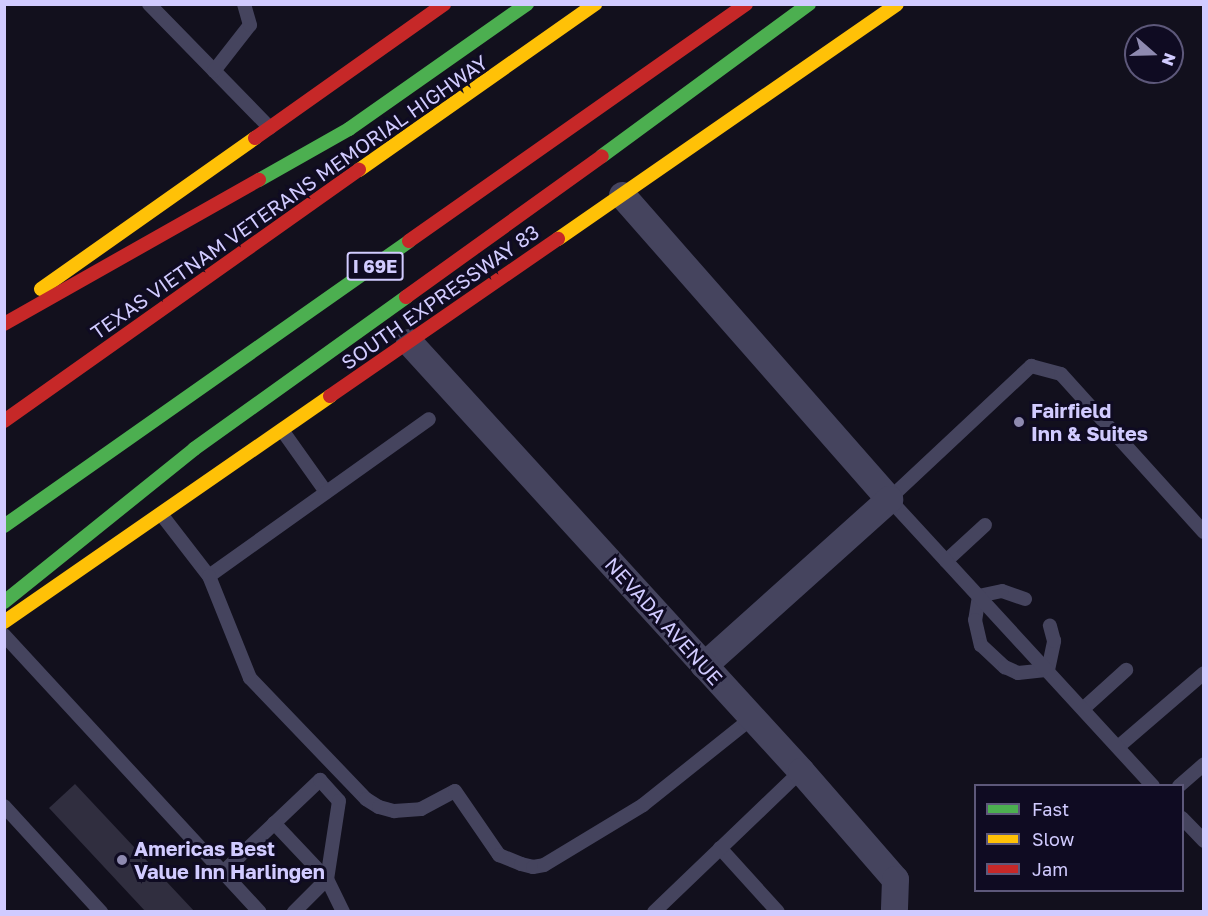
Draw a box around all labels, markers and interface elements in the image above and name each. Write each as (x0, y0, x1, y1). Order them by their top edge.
north arrow (1124, 24, 1184, 84)
street label: TEXAS VIETNAM VETERANS MEMORIAL HIGHWAY (86, 50, 492, 344)
text: N (1158, 50, 1181, 69)
street label: SOUTH EXPRESSWAY 83 (337, 220, 543, 374)
road number: I 69E (346, 251, 404, 281)
place label: Fairfield Inn & Suites (1031, 398, 1148, 445)
marker: Fairfield Inn & Suites (1012, 415, 1026, 429)
street label: NEVADA AVENUE (600, 552, 728, 690)
legend (974, 784, 1184, 892)
text: Fast (1032, 798, 1069, 820)
text: Slow (1032, 828, 1074, 850)
place label: Americas Best Value Inn Harlingen (134, 837, 325, 884)
marker: Americas Best Value Inn Harlingen (115, 853, 129, 867)
text: Jam (1032, 858, 1068, 880)

